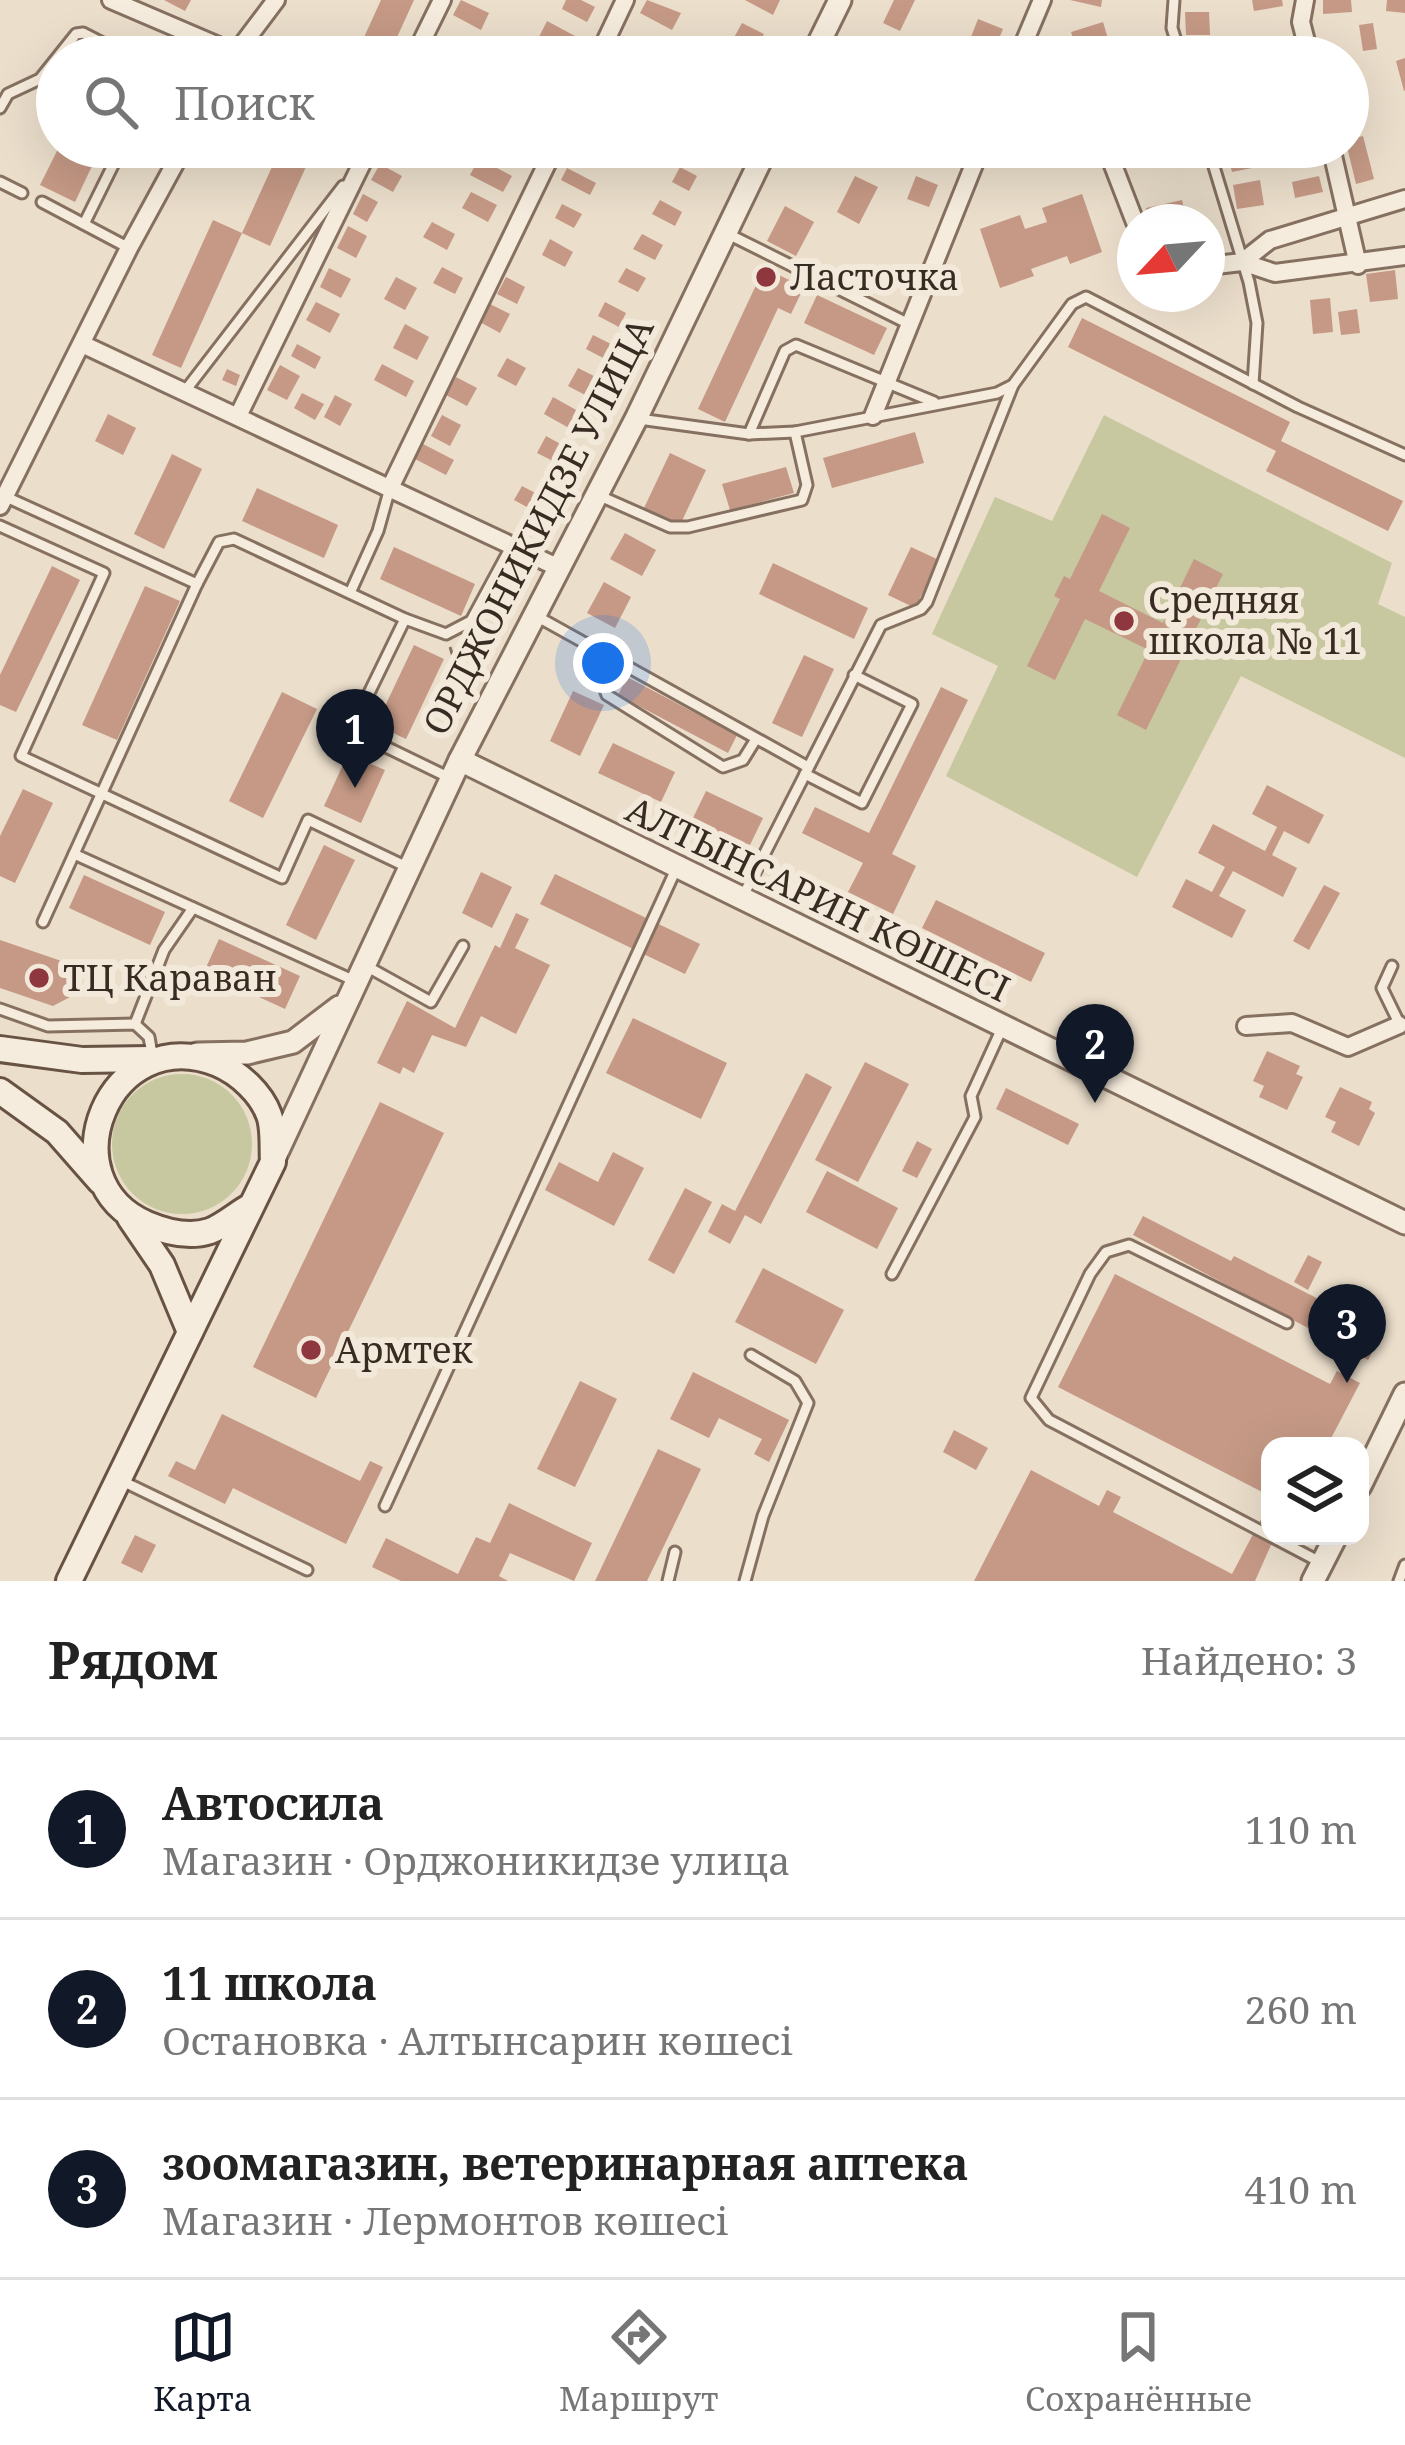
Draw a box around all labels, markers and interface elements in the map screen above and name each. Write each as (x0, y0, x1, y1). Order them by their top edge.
search box (36, 36, 1369, 168)
icon: search (78, 69, 144, 135)
text: Поиск (174, 72, 315, 133)
north arrow (1117, 204, 1225, 312)
place label: Ласточка (790, 252, 959, 301)
marker: Ласточка (753, 264, 779, 290)
street label: ОРДЖОНИКИДЗЕ УЛИЦА (411, 308, 665, 743)
place label: Средняя школа № 11 (1148, 575, 1363, 665)
marker: Средняя школа № 11 (1111, 608, 1137, 634)
your location (573, 633, 633, 693)
pin: 1 (316, 689, 394, 788)
street label: АЛТЫНСАРИН КӨШЕСІ (618, 784, 1018, 1013)
place label: ТЦ Караван (63, 953, 277, 1002)
marker: ТЦ Караван (26, 965, 52, 991)
pin: 2 (1056, 1004, 1134, 1103)
pin: 3 (1308, 1284, 1386, 1383)
place label: Армтек (335, 1325, 473, 1374)
marker: Армтек (298, 1337, 324, 1363)
map controls (1261, 1437, 1369, 1545)
button: layers (1261, 1437, 1369, 1545)
text: Рядом (48, 1624, 218, 1694)
text: Найдено: 3 (1141, 1633, 1357, 1686)
text: Автосила (162, 1772, 384, 1833)
text: 1 (76, 1802, 98, 1855)
text: 110 m (1245, 1802, 1357, 1855)
text: Магазин · Орджоникидзе улица (162, 1833, 791, 1886)
text: 11 школа (162, 1952, 377, 2013)
text: 2 (76, 1982, 98, 2035)
text: 260 m (1245, 1982, 1357, 2035)
text: Остановка · Алтынсарин көшесі (162, 2013, 793, 2066)
text: зоомагазин, ветеринарная аптека (162, 2132, 969, 2193)
text: 3 (76, 2162, 98, 2215)
text: 410 m (1245, 2162, 1357, 2215)
text: Магазин · Лермонтов көшесі (162, 2193, 729, 2246)
tab: Карта (153, 2304, 253, 2421)
tab: Маршрут (559, 2304, 719, 2421)
tab: Сохранённые (1025, 2304, 1252, 2421)

